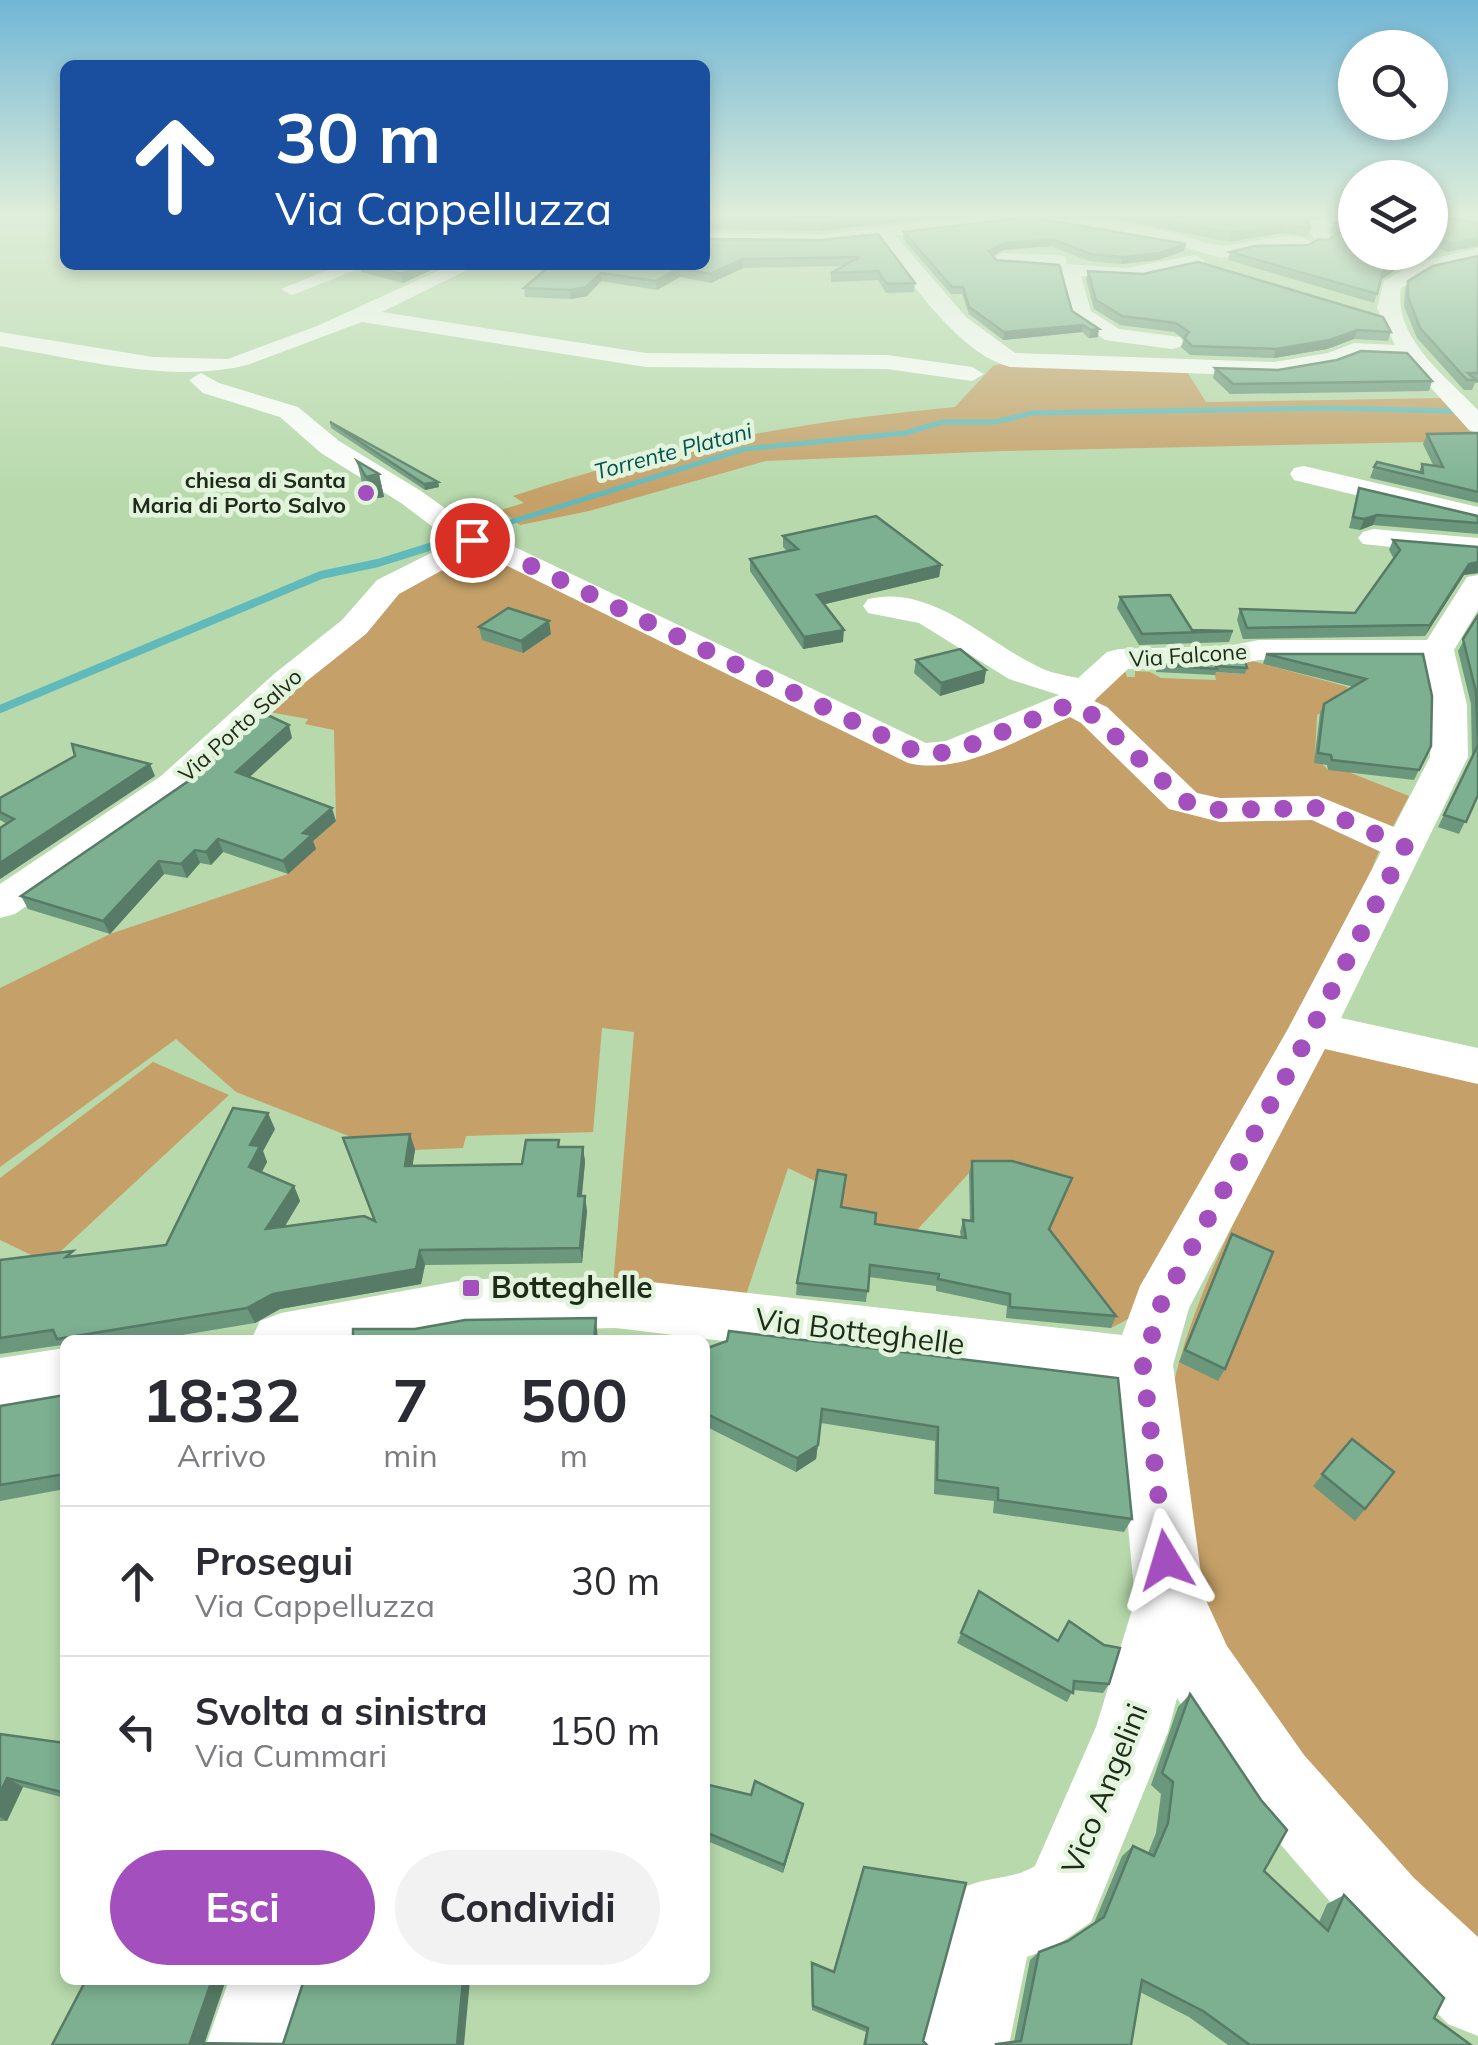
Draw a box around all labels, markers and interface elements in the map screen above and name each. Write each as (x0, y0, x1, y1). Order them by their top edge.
map controls (1338, 30, 1448, 270)
button: search (1338, 30, 1448, 140)
text: 30 m (275, 93, 441, 181)
icon: ahead (110, 100, 240, 230)
button: layers (1338, 160, 1448, 270)
text: Via Cappelluzza (275, 180, 612, 236)
water label: Torrente Platani (591, 416, 756, 485)
place label: chiesa di Santa Maria di Porto Salvo (132, 466, 346, 519)
marker: chiesa di Santa Maria di Porto Salvo (355, 482, 377, 504)
pin (430, 498, 515, 583)
icon: arrive (445, 513, 500, 568)
street label: Via Falcone (1128, 637, 1248, 673)
street label: Via Porto Salvo (172, 662, 308, 788)
place label: Botteghelle (491, 1268, 653, 1306)
marker: Botteghelle (460, 1277, 482, 1299)
street label: Via Botteghelle (753, 1299, 967, 1363)
text: 18:32 (142, 1362, 301, 1437)
text: 7 (392, 1362, 428, 1437)
text: 500 (520, 1362, 628, 1437)
text: Arrivo (177, 1435, 266, 1475)
text: min (383, 1435, 438, 1475)
text: m (560, 1435, 588, 1475)
position arrow (1114, 1508, 1218, 1612)
text: Prosegui (195, 1537, 353, 1585)
icon: ahead (110, 1554, 165, 1609)
text: 30 m (571, 1557, 660, 1605)
text: Via Cappelluzza (195, 1585, 435, 1625)
text: Svolta a sinistra (195, 1687, 488, 1735)
street label: Vico Angelini (1053, 1698, 1156, 1879)
icon: left (110, 1704, 165, 1759)
text: 150 m (548, 1707, 660, 1755)
text: Via Cummari (195, 1735, 387, 1775)
button: Esci (110, 1850, 375, 1965)
button: Condividi (395, 1850, 660, 1965)

